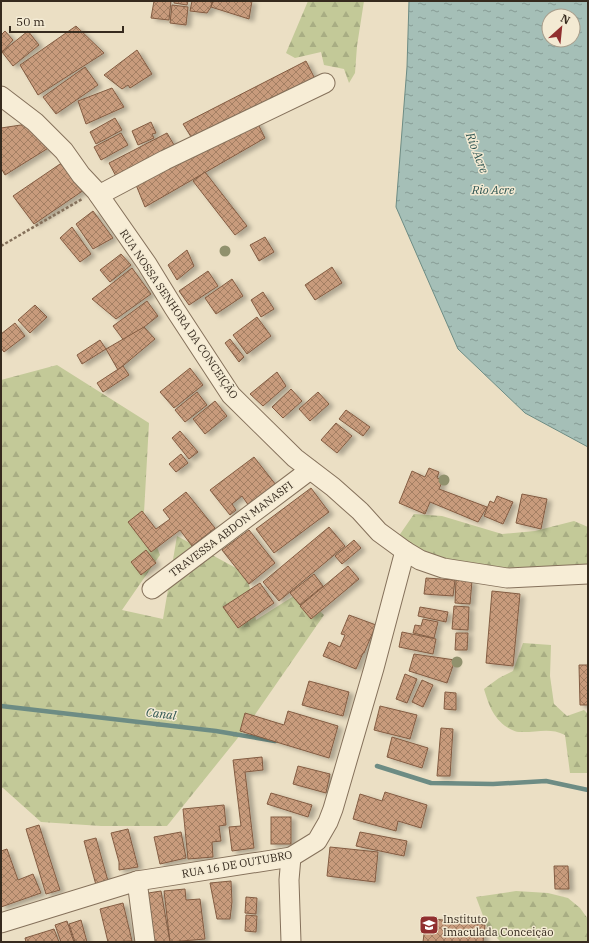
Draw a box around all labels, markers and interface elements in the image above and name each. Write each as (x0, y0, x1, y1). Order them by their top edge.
scale bar (10, 8, 123, 34)
north arrow (541, 8, 581, 48)
text: N (558, 11, 573, 27)
text: 50 m (16, 14, 45, 29)
water label: Río Acre (462, 129, 492, 176)
water label: Rio Acre (471, 182, 515, 197)
street label: RUA NOSSA SENHORA DA CONCEIÇÃO (117, 226, 241, 402)
street label: TRAVESSA ABDON MANASFI (167, 478, 296, 580)
water label: Canal (145, 704, 178, 723)
street label: RUA 16 DE OUTUBRO (181, 847, 293, 881)
place label: Instituto Imaculada Conceição (443, 912, 553, 939)
school or university icon: Instituto Imaculada Conceição (418, 914, 440, 936)

